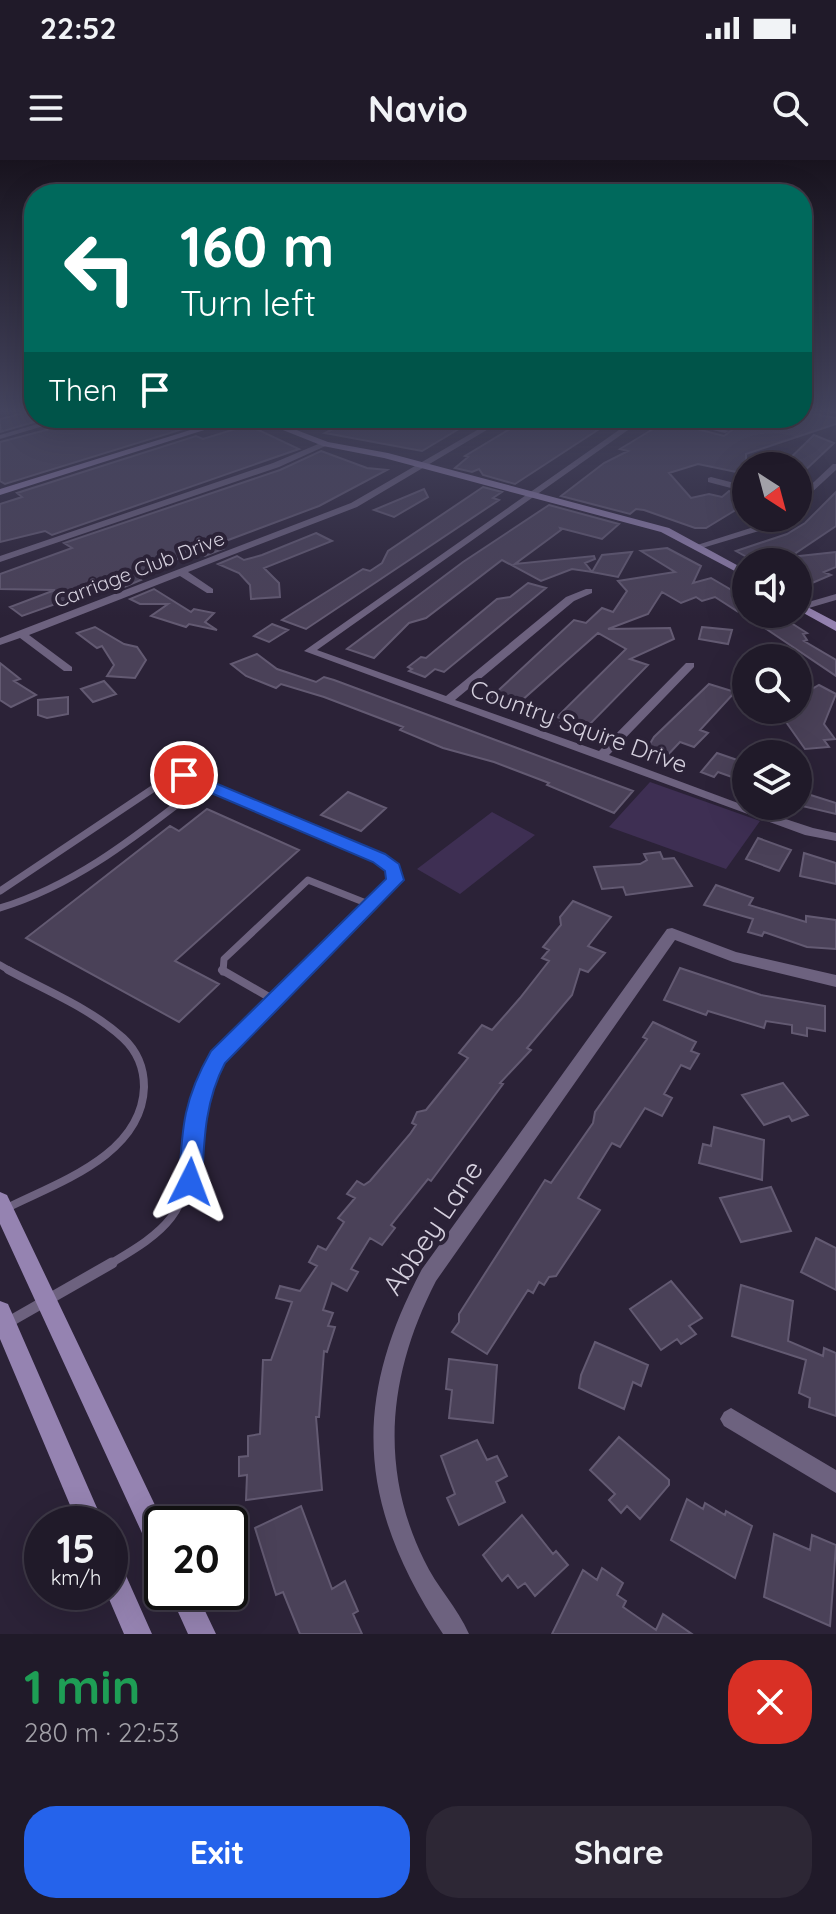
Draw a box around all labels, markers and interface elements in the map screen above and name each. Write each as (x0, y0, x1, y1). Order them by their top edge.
text: 22:52 (40, 9, 117, 47)
icon: menu (24, 86, 68, 130)
text: Navio (368, 86, 468, 131)
icon: search (768, 86, 812, 130)
text: 160 m (180, 211, 334, 281)
icon: left (48, 216, 152, 320)
text: Turn left (180, 280, 316, 325)
icon: arrive (133, 368, 177, 412)
text: Then (48, 371, 117, 409)
north arrow (732, 452, 812, 532)
map controls (732, 452, 812, 820)
street label: Carriage Club Drive (50, 525, 228, 613)
button: sound (732, 548, 812, 628)
button: search (732, 644, 812, 724)
street label: Country Squire Drive (466, 673, 692, 779)
button: layers (732, 740, 812, 820)
pin (150, 741, 218, 809)
icon: arrive (162, 753, 206, 797)
position arrow (148, 1140, 232, 1224)
street label: Abbey Lane (374, 1153, 490, 1301)
speed limit sign: 20 (144, 1506, 248, 1610)
text: 15 (57, 1523, 95, 1573)
text: km/h (51, 1565, 101, 1590)
text: 1 min (24, 1656, 140, 1716)
button: close (728, 1660, 812, 1744)
text: 280 m · 22:53 (24, 1716, 179, 1749)
button: Exit (24, 1806, 410, 1898)
button: Share (426, 1806, 812, 1898)

